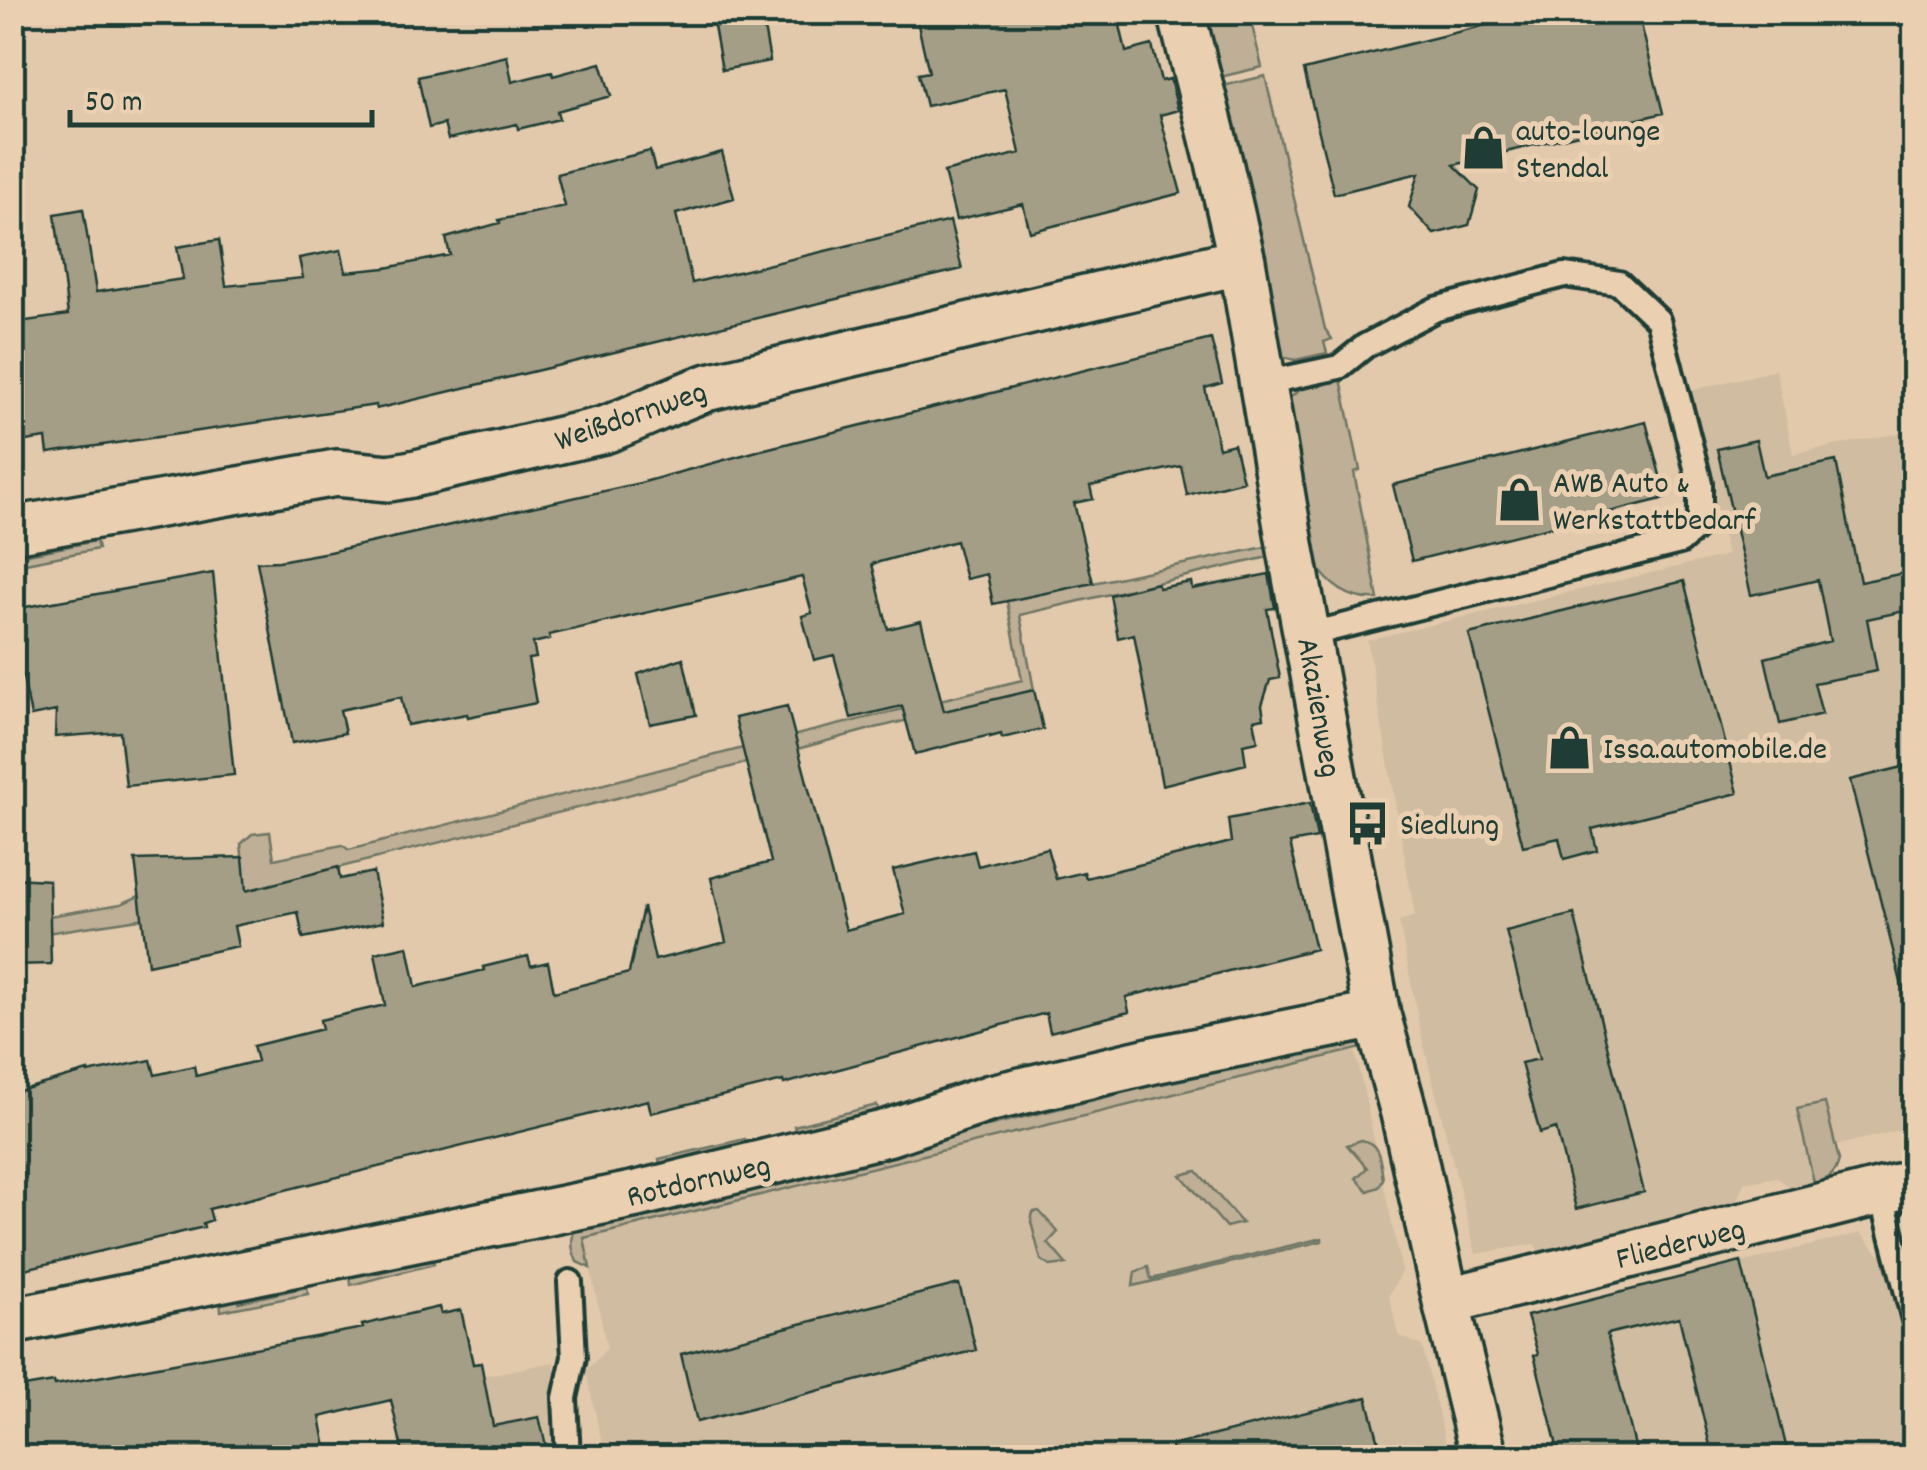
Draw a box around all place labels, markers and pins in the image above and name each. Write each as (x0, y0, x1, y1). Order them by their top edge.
place label: auto-lounge Stendal (1516, 111, 1660, 194)
shop icon: auto-lounge Stendal (1459, 123, 1507, 171)
place label: AWB Auto & Werkstattbedarf (1553, 463, 1756, 546)
shop icon: AWB Auto & Werkstattbedarf (1496, 475, 1544, 523)
shop icon: Issa.automobile.de (1546, 723, 1594, 771)
place label: Issa.automobile.de (1603, 729, 1827, 775)
bus stop icon: Siedlung (1343, 799, 1391, 847)
place label: Siedlung (1400, 805, 1499, 851)

